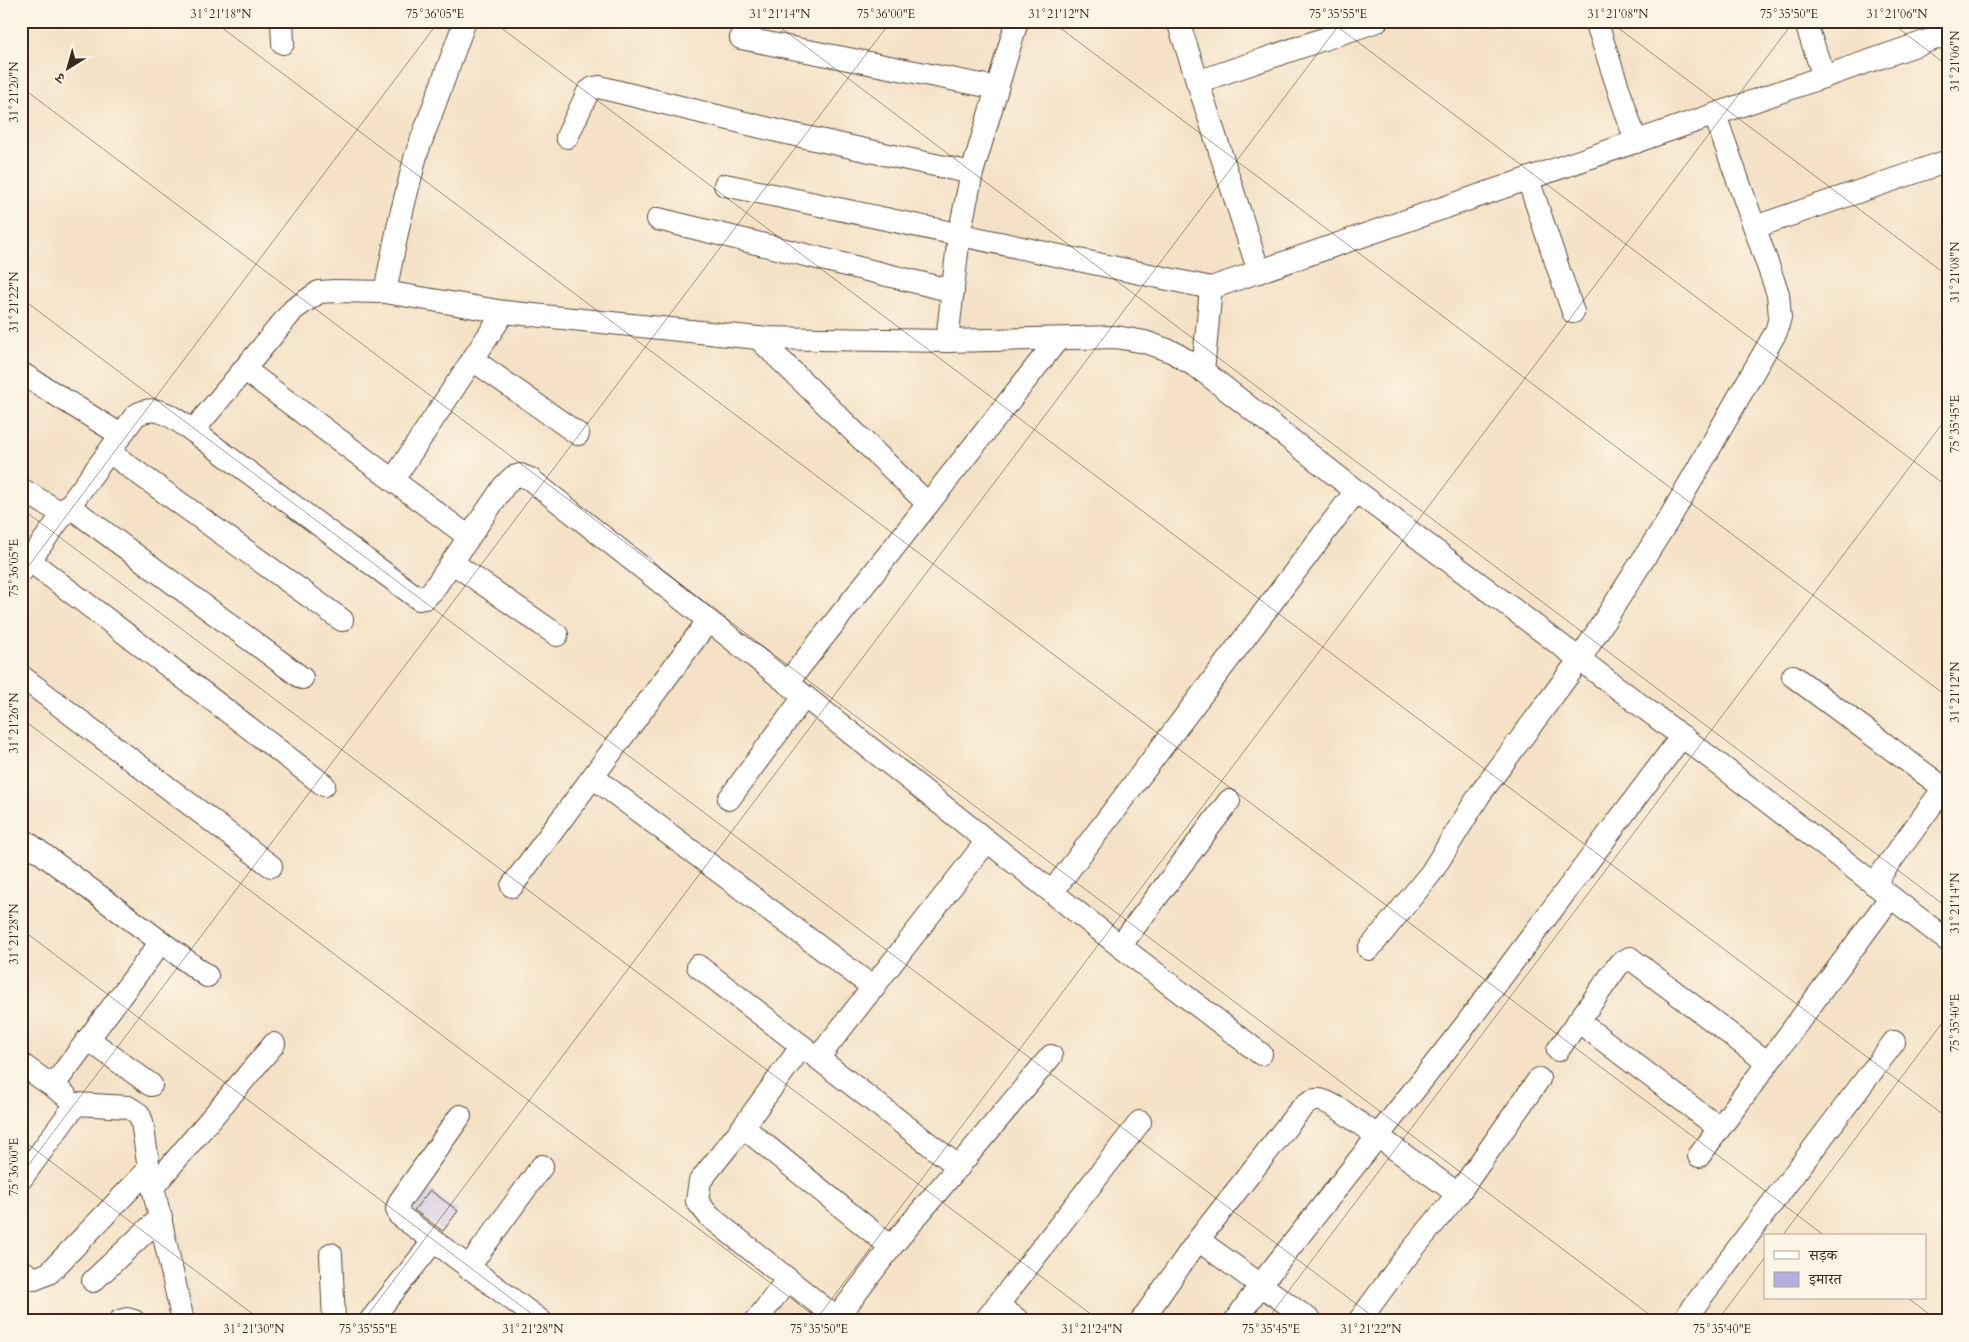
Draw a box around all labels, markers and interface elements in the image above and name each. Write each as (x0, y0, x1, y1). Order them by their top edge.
text: 31°21'18"N (191, 6, 252, 22)
text: 75°36'05"E (406, 6, 464, 22)
text: 31°21'14"N (750, 6, 811, 22)
text: 75°36'00"E (857, 6, 915, 22)
text: 31°21'12"N (1029, 6, 1090, 22)
text: 75°35'55"E (1309, 6, 1367, 22)
text: 31°21'08"N (1588, 6, 1649, 22)
text: 75°35'50"E (1760, 6, 1818, 22)
text: 31°21'06"N (1867, 6, 1928, 22)
text: 31°21'06"N (1947, 30, 1963, 91)
north arrow (42, 42, 92, 92)
text: 31°21'20"N (6, 61, 22, 122)
text: उ (51, 68, 70, 88)
text: 31°21'08"N (1947, 241, 1963, 302)
text: 31°21'22"N (6, 271, 22, 332)
text: 75°35'45"E (1947, 395, 1963, 453)
text: 75°36'05"E (6, 539, 22, 597)
text: 31°21'12"N (1947, 661, 1963, 722)
text: 31°21'26"N (6, 692, 22, 753)
text: 31°21'14"N (1947, 872, 1963, 933)
text: 31°21'28"N (6, 903, 22, 964)
text: 75°35'40"E (1947, 994, 1963, 1052)
text: 75°36'00"E (6, 1138, 22, 1196)
legend (1764, 1234, 1926, 1300)
text: सड़क (1808, 1245, 1838, 1265)
text: इमारत (1808, 1269, 1843, 1289)
text: 31°21'30"N (224, 1321, 285, 1337)
text: 75°35'55"E (339, 1321, 397, 1337)
text: 31°21'28"N (503, 1321, 564, 1337)
text: 75°35'50"E (790, 1321, 848, 1337)
text: 31°21'24"N (1062, 1321, 1123, 1337)
text: 75°35'45"E (1242, 1321, 1300, 1337)
text: 31°21'22"N (1341, 1321, 1402, 1337)
text: 75°35'40"E (1693, 1321, 1751, 1337)

